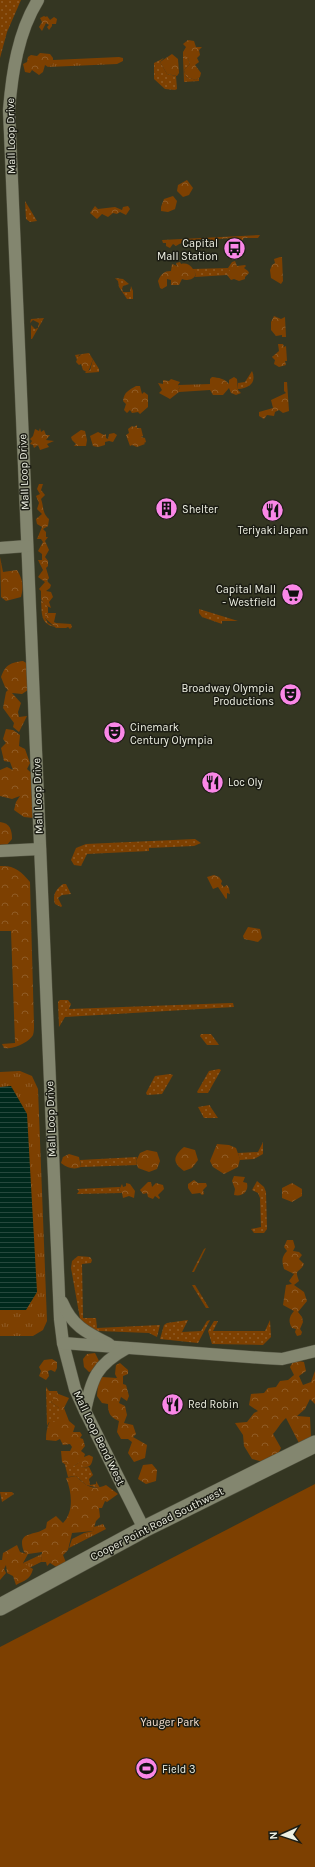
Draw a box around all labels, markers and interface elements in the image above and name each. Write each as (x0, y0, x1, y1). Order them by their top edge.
street label: Mall Loop Drive (4, 98, 18, 174)
bus stop icon: Capital Mall Station (221, 236, 247, 262)
place label: Capital Mall Station (157, 237, 218, 263)
street label: Mall Loop Drive (16, 433, 32, 510)
building icon: Shelter (154, 496, 180, 522)
restaurant icon: Teriyaki Japan (260, 497, 286, 523)
place label: Shelter (182, 503, 218, 516)
place label: Teriyaki Japan (238, 524, 308, 537)
supermarket icon: Capital Mall - Westfield (279, 582, 305, 608)
place label: Capital Mall - Westfield (216, 583, 276, 609)
theatre icon: Broadway Olympia Productions (277, 681, 303, 707)
place label: Broadway Olympia Productions (181, 682, 274, 708)
theatre icon: Cinemark Century Olympia (101, 720, 127, 746)
place label: Cinemark Century Olympia (130, 721, 213, 747)
street label: Mall Loop Drive (30, 757, 46, 834)
restaurant icon: Loc Oly (200, 769, 226, 795)
place label: Loc Oly (228, 776, 263, 789)
street label: Mall Loop Drive (43, 1080, 59, 1157)
street label: Mall Loop Bend West (70, 1389, 128, 1487)
restaurant icon: Red Robin (160, 1391, 186, 1417)
place label: Red Robin (188, 1398, 239, 1411)
street label: Cooper Point Road Southwest (88, 1485, 226, 1563)
park label: Yauger Park (141, 1716, 199, 1729)
sports icon: Field 3 (133, 1756, 159, 1782)
place label: Field 3 (162, 1763, 195, 1776)
north arrow (263, 1815, 303, 1855)
text: N (267, 1831, 280, 1840)

